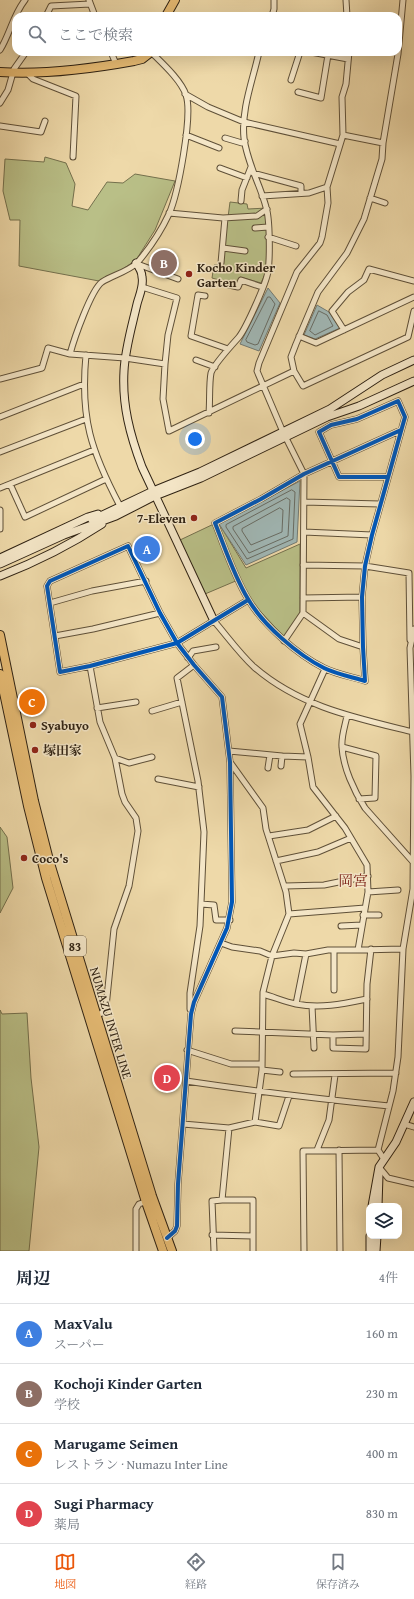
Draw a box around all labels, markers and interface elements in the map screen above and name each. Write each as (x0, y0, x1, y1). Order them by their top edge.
search box (12, 12, 402, 56)
icon: search (26, 23, 48, 45)
text: ここで検索 (58, 24, 133, 45)
pin: B (151, 248, 177, 278)
place label: Kocho Kinder Garten (197, 258, 275, 292)
marker: Kocho Kinder Garten (184, 269, 194, 279)
your location (185, 429, 205, 449)
place label: 7-Eleven (137, 509, 186, 528)
marker: 7-Eleven (189, 513, 199, 523)
pin: A (134, 534, 160, 564)
pin: C (19, 687, 45, 717)
place label: Syabuyo (41, 716, 89, 735)
marker: Syabuyo (28, 720, 38, 730)
place label: 塚田家 (43, 741, 82, 760)
marker: 塚田家 (30, 745, 40, 755)
place label: Coco's (32, 849, 69, 868)
marker: Coco's (19, 853, 29, 863)
district label: 岡宮 (338, 870, 368, 891)
road number: 83 (64, 936, 86, 956)
street label: NUMAZU INTER LINE (85, 965, 137, 1082)
pin: D (154, 1063, 180, 1093)
map controls (366, 1203, 402, 1239)
button: layers (366, 1203, 402, 1239)
text: 周辺 (16, 1265, 50, 1290)
text: 4件 (379, 1268, 398, 1287)
text: MaxValu (54, 1313, 113, 1334)
text: A (25, 1324, 33, 1343)
text: 160 m (366, 1324, 398, 1343)
text: スーパー (54, 1335, 105, 1354)
text: Kochoji Kinder Garten (54, 1373, 202, 1394)
text: B (25, 1384, 33, 1403)
text: 230 m (366, 1384, 398, 1403)
text: 学校 (54, 1395, 80, 1414)
text: Marugame Seimen (54, 1433, 178, 1454)
text: C (25, 1444, 33, 1463)
text: 400 m (366, 1444, 398, 1463)
text: レストラン · Numazu Inter Line (54, 1455, 228, 1474)
text: Sugi Pharmacy (54, 1493, 154, 1514)
text: D (25, 1504, 33, 1523)
text: 830 m (366, 1504, 398, 1523)
text: 薬局 (54, 1515, 80, 1534)
tab: 地図 (54, 1551, 76, 1592)
tab: 経路 (185, 1551, 207, 1592)
tab: 保存済み (316, 1551, 360, 1592)

